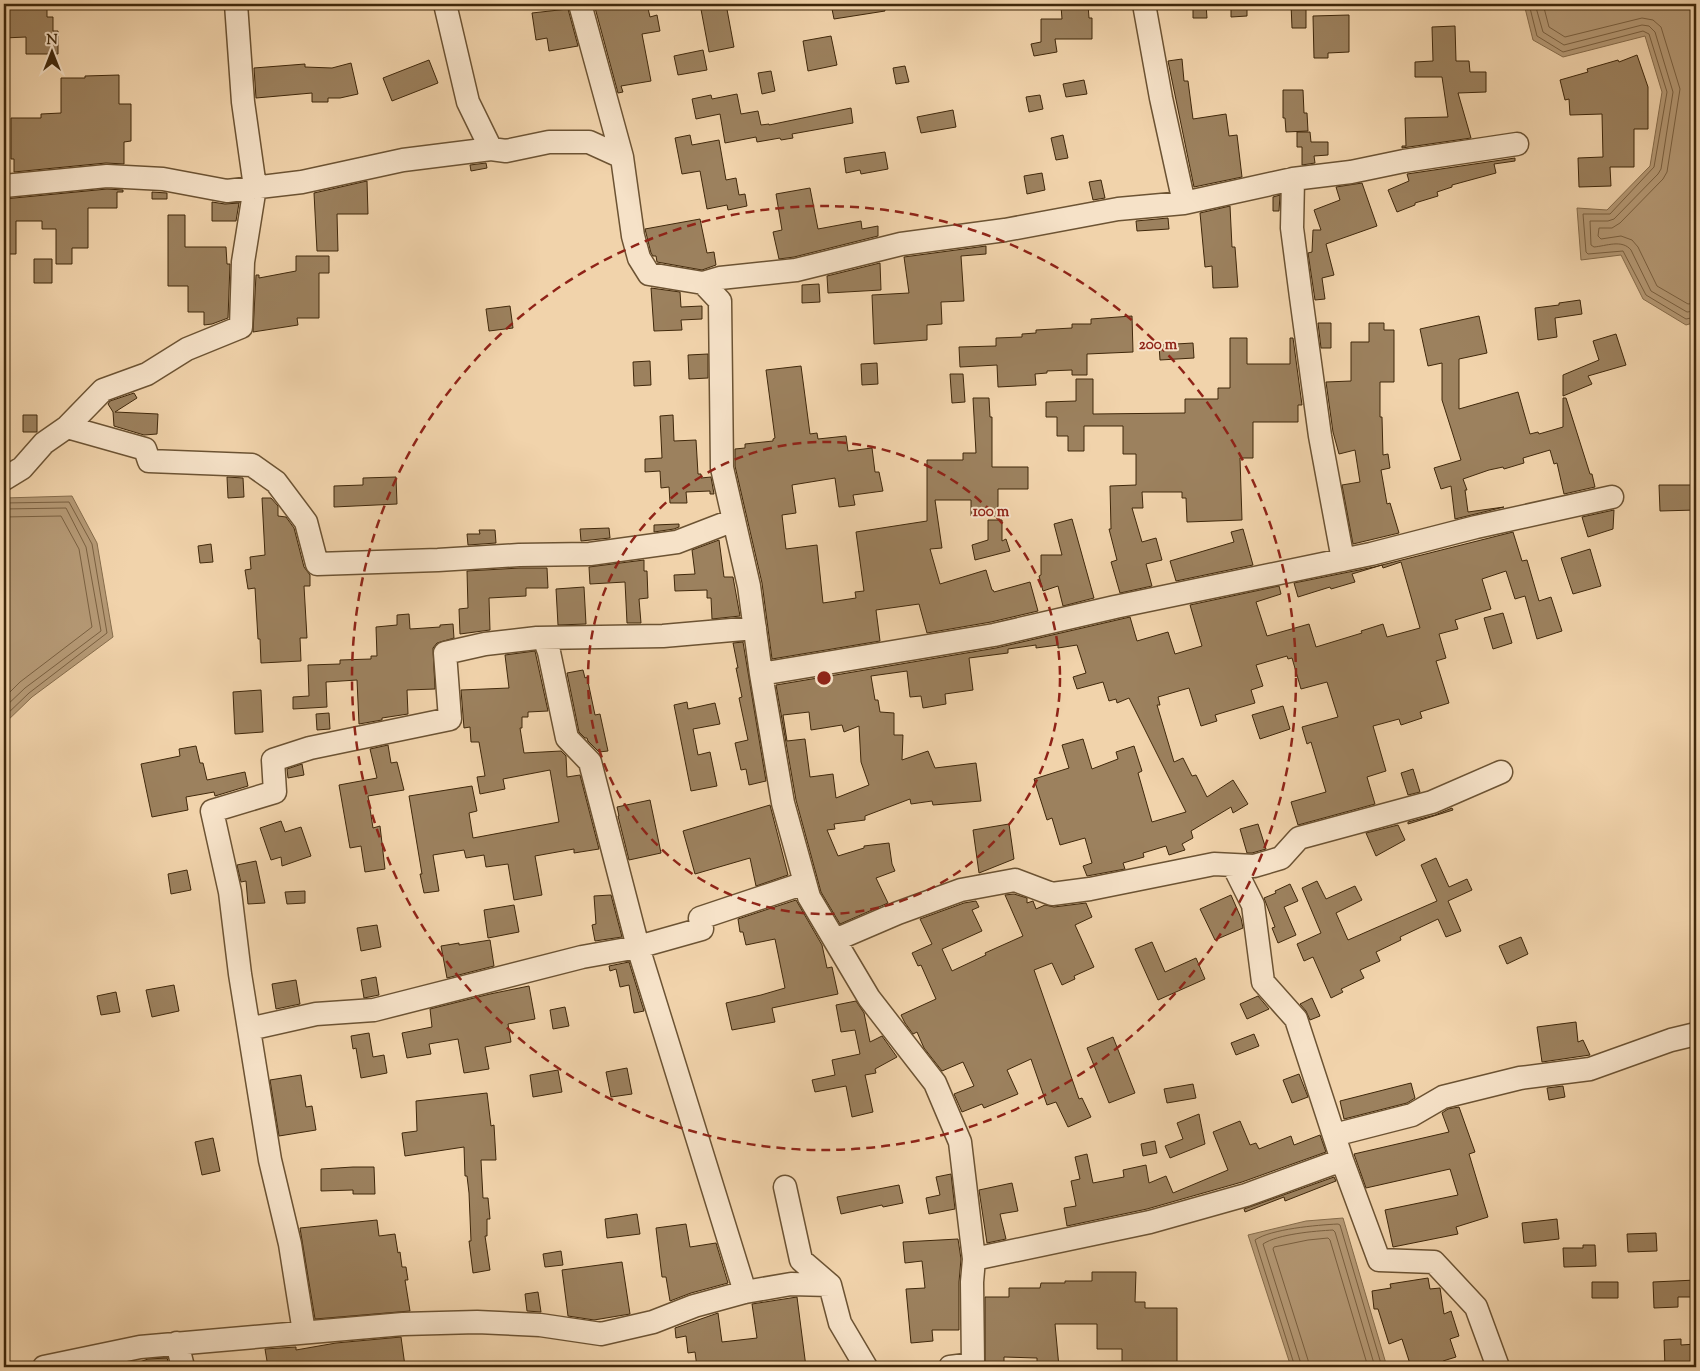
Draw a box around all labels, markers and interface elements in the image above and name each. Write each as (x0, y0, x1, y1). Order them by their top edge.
north arrow (28, 28, 78, 78)
text: N (46, 31, 58, 51)
text: 200 m (1139, 335, 1178, 356)
text: 100 m (973, 502, 1010, 523)
centre of rings (815, 669, 833, 687)

